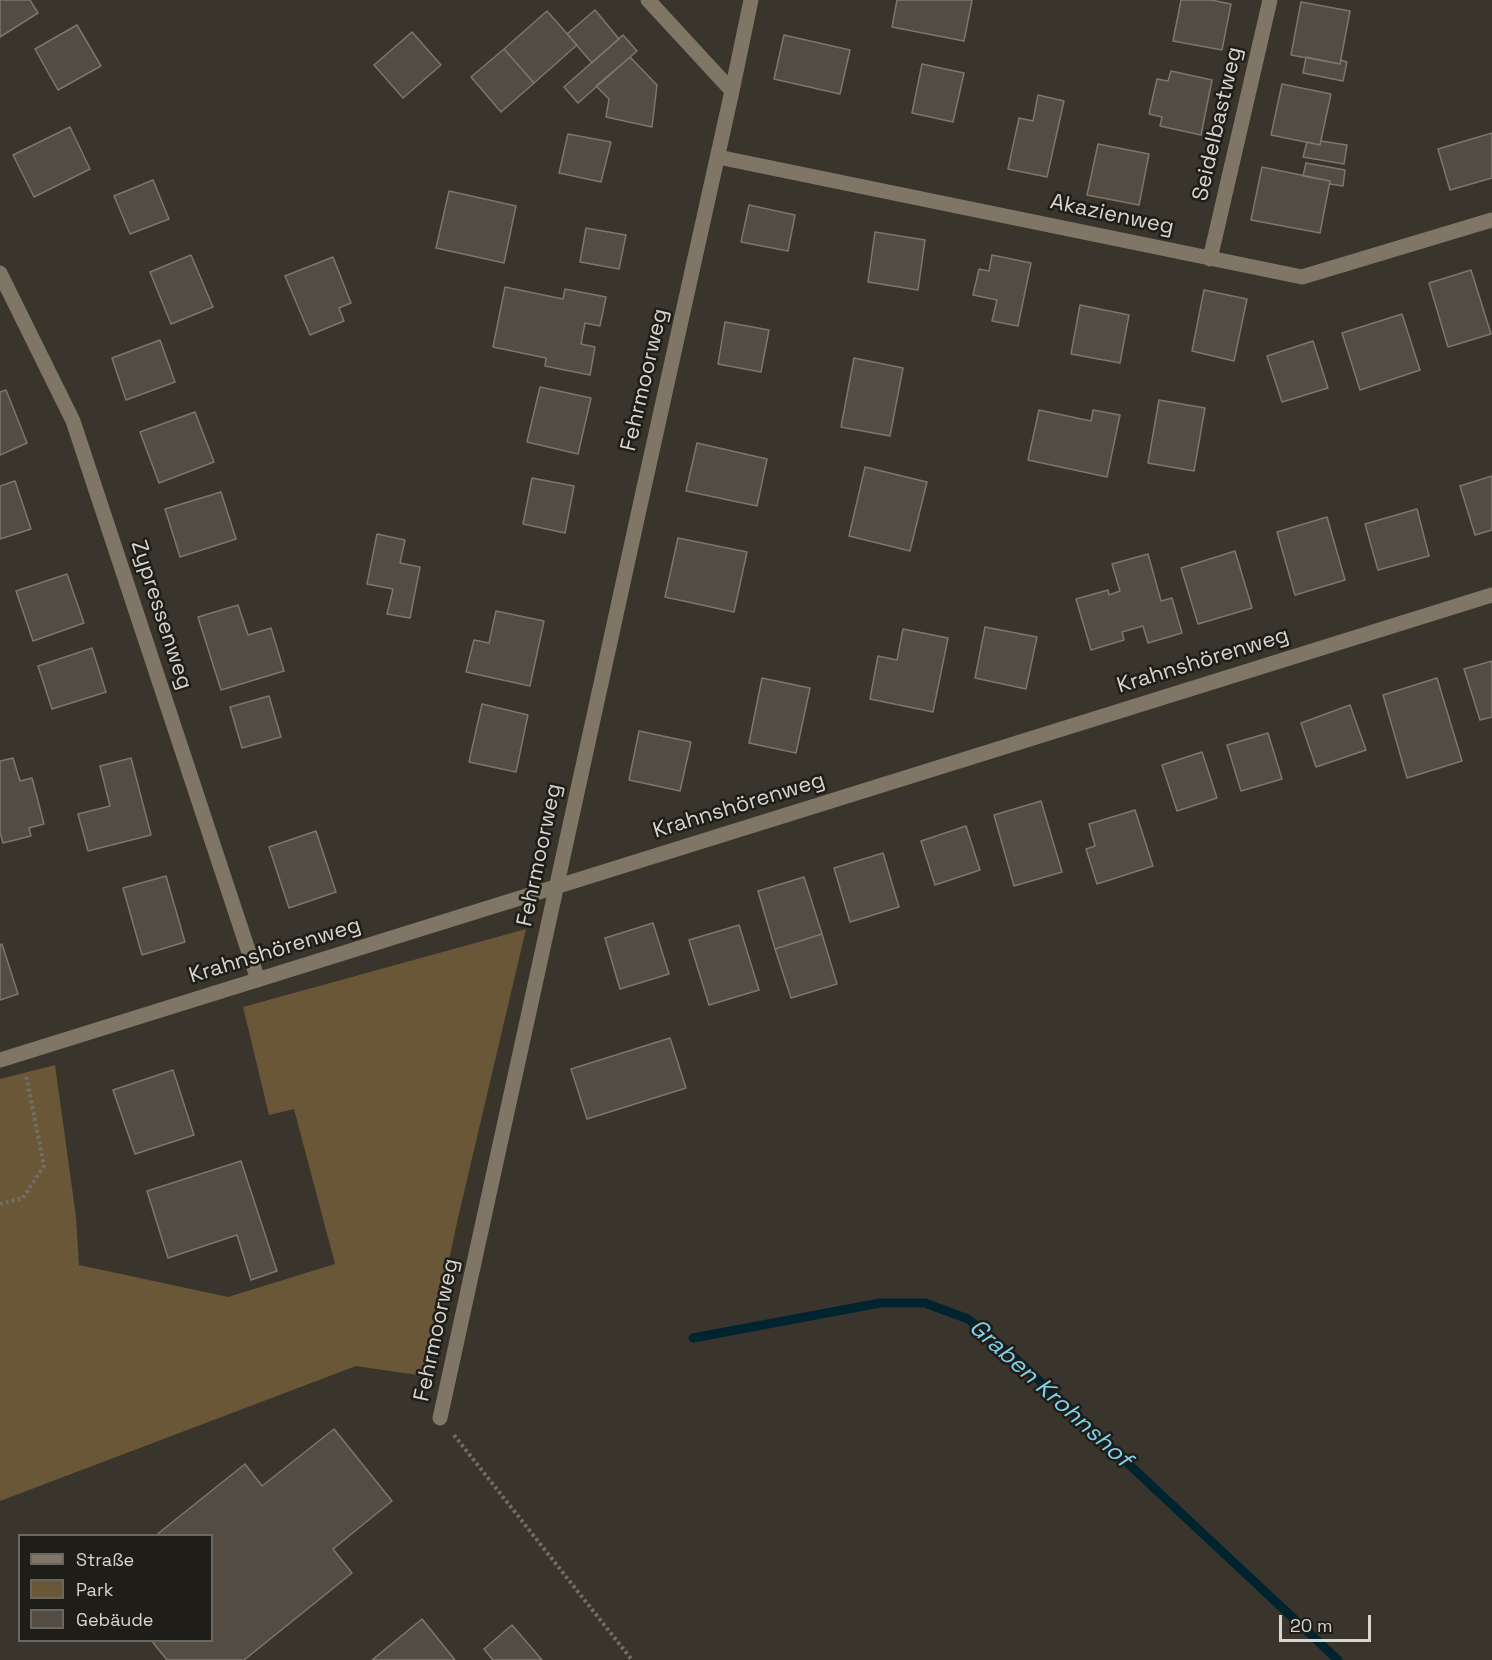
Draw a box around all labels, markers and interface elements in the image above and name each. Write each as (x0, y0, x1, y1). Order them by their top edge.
street label: Seidelbastweg (1187, 44, 1249, 204)
street label: Akazienweg (1048, 189, 1176, 241)
street label: Fehrmoorweg (616, 306, 674, 454)
street label: Zypressenweg (124, 537, 198, 693)
street label: Krahnshörenweg (1114, 622, 1292, 700)
street label: Krahnshörenweg (650, 767, 828, 845)
street label: Fehrmoorweg (512, 781, 568, 929)
street label: Krahnshörenweg (186, 912, 364, 990)
street label: Fehrmoorweg (409, 1256, 465, 1404)
water label: Graben Krohnshof (963, 1313, 1137, 1475)
legend (18, 1534, 213, 1642)
text: Straße (76, 1548, 134, 1571)
text: Park (76, 1578, 113, 1601)
scale bar (1282, 1603, 1374, 1641)
text: Gebäude (76, 1608, 154, 1631)
text: 20 m (1290, 1614, 1333, 1637)

